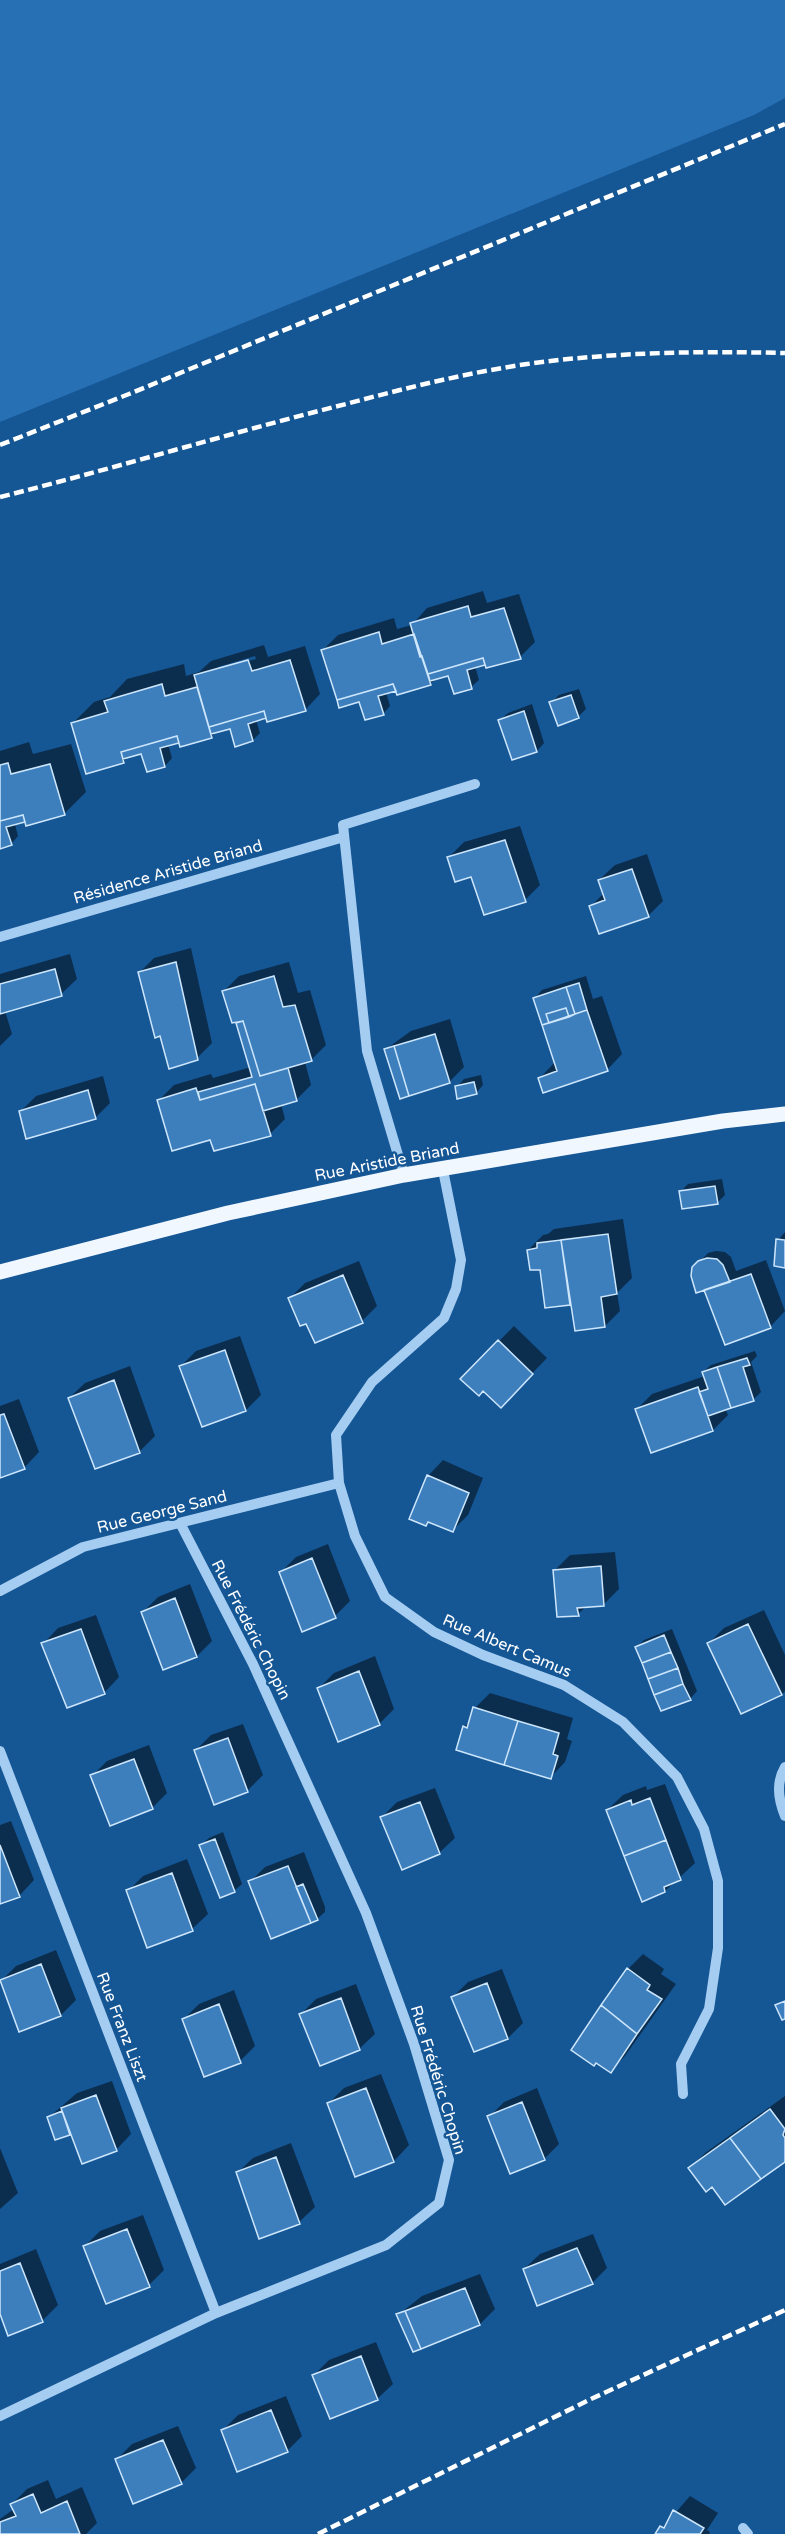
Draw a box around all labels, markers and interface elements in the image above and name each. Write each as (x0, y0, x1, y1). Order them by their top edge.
street label: Résidence Aristide Briand (71, 835, 265, 909)
street label: Rue Aristide Briand (313, 1138, 461, 1186)
street label: Rue George Sand (95, 1486, 229, 1538)
street label: Rue Frédéric Chopin (207, 1556, 295, 1704)
street label: Rue Albert Camus (440, 1610, 574, 1682)
street label: Rue Franz Liszt (92, 1969, 152, 2085)
street label: Rue Frédéric Chopin (406, 2003, 470, 2157)

